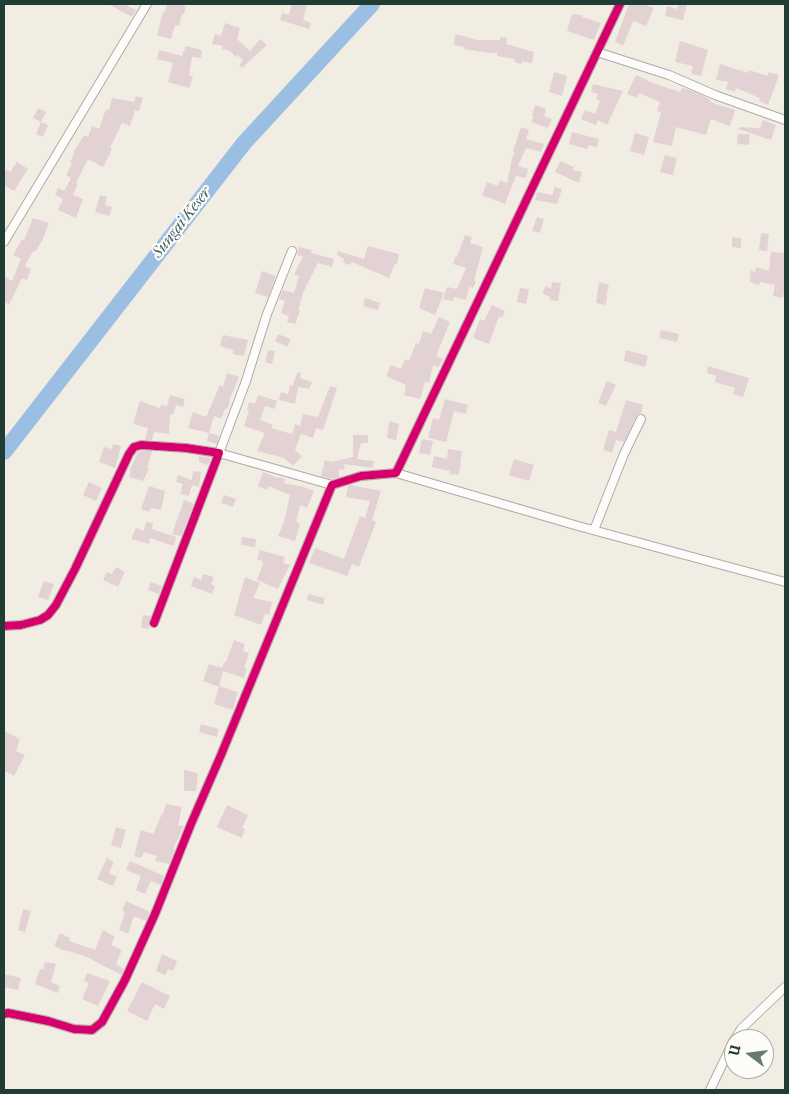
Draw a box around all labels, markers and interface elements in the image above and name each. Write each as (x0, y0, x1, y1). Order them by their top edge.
water label: Sungai Keser (148, 184, 216, 262)
north arrow (724, 1029, 774, 1079)
text: U (725, 1043, 745, 1058)

